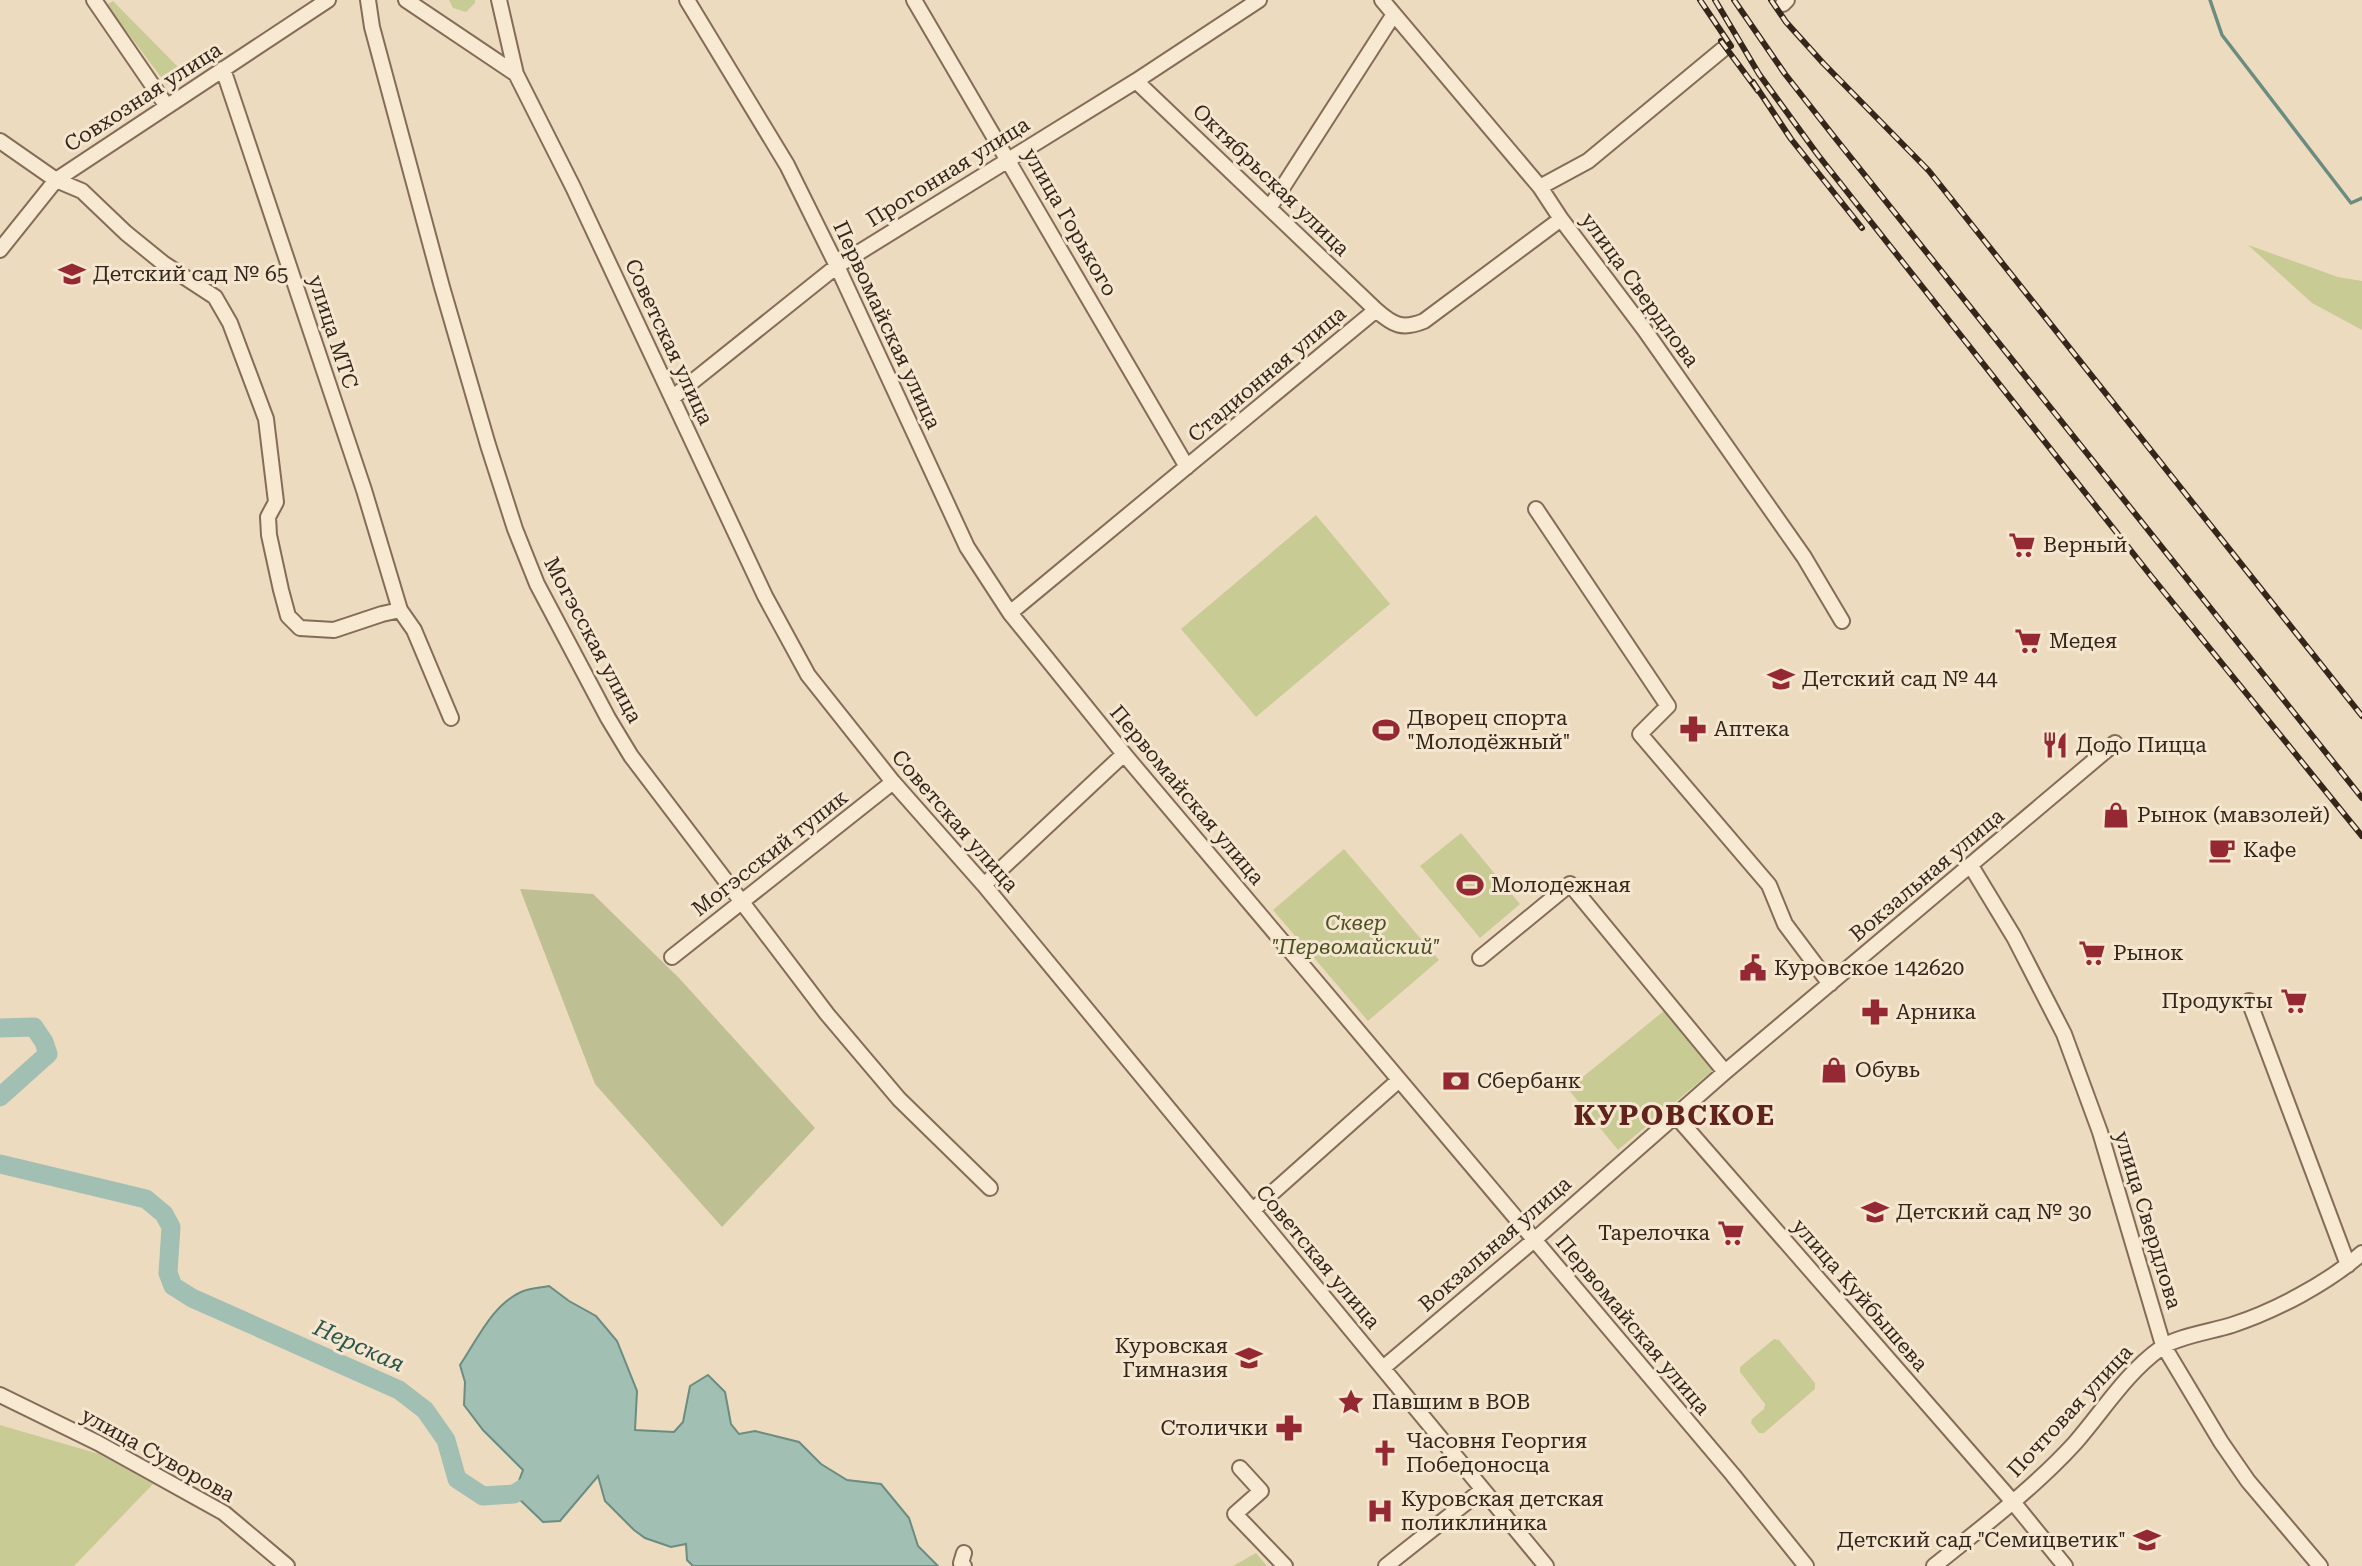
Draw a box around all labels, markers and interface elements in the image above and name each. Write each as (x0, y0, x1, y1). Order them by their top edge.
street label: Совхозная улица (60, 37, 226, 157)
street label: Октябрьская улица (1188, 99, 1355, 261)
street label: Прогонная улица (862, 112, 1034, 232)
street label: улица Горького (1018, 144, 1122, 300)
street label: улица Свердлова (1576, 208, 1704, 372)
street label: Первомайская улица (828, 217, 946, 433)
street label: Советская улица (620, 255, 718, 429)
school or university icon: Детский сад № 65 (57, 259, 87, 289)
place label: Детский сад № 65 (93, 262, 289, 286)
street label: улица МТС (303, 272, 363, 392)
street label: Стадионная улица (1183, 301, 1351, 447)
supermarket icon: Верный (2007, 530, 2037, 560)
place label: Верный (2043, 533, 2127, 557)
street label: Могэсская улица (539, 553, 647, 728)
supermarket icon: Медея (2013, 626, 2043, 656)
place label: Медея (2049, 629, 2117, 653)
school or university icon: Детский сад № 44 (1766, 664, 1796, 694)
place label: Детский сад № 44 (1802, 667, 1998, 691)
street label: Первомайская улица (1105, 700, 1269, 890)
place label: Дворец спорта "Молодёжный" (1407, 706, 1570, 754)
pharmacy icon: Аптека (1678, 714, 1708, 744)
sports icon: Дворец спорта "Молодёжный" (1371, 715, 1401, 745)
place label: Аптека (1714, 717, 1790, 741)
restaurant icon: Додо Пицца (2040, 730, 2070, 760)
place label: Додо Пицца (2076, 733, 2207, 757)
street label: Советская улица (887, 745, 1024, 897)
street label: Могэсский тупик (687, 785, 853, 921)
shop icon: Рынок (мавзолей) (2101, 800, 2131, 830)
street label: Вокзальная улица (1845, 803, 2009, 946)
place label: Рынок (мавзолей) (2137, 803, 2330, 827)
cafe icon: Кафе (2207, 835, 2237, 865)
place label: Кафе (2243, 838, 2296, 862)
sports icon: Молодежная (1455, 870, 1485, 900)
place label: Молодежная (1491, 873, 1631, 897)
park label: Сквер "Первомайский" (1271, 911, 1441, 959)
supermarket icon: Рынок (2077, 938, 2107, 968)
place label: Рынок (2113, 941, 2184, 965)
public building icon: Куровское 142620 (1738, 953, 1768, 983)
place label: Куровское 142620 (1774, 956, 1964, 980)
supermarket icon: Продукты (2279, 986, 2309, 1016)
place label: Продукты (2161, 989, 2273, 1013)
pharmacy icon: Арника (1860, 997, 1890, 1027)
place label: Арника (1896, 1000, 1977, 1024)
shop icon: Обувь (1819, 1055, 1849, 1085)
place label: Обувь (1855, 1058, 1920, 1082)
bank icon: Сбербанк (1441, 1066, 1471, 1096)
place label: Сбербанк (1477, 1069, 1581, 1093)
district label: КУРОВСКОЕ (1574, 1099, 1776, 1132)
street label: улица Свердлова (2110, 1128, 2187, 1312)
street label: Вокзальная улица (1414, 1171, 1576, 1317)
street label: Советская улица (1251, 1180, 1386, 1334)
school or university icon: Детский сад № 30 (1860, 1197, 1890, 1227)
place label: Детский сад № 30 (1896, 1200, 2092, 1224)
street label: улица Куйбышева (1787, 1214, 1933, 1377)
supermarket icon: Тарелочка (1716, 1218, 1746, 1248)
place label: Тарелочка (1598, 1221, 1711, 1245)
street label: Первомайская улица (1551, 1230, 1715, 1420)
water label: Нерская (308, 1314, 409, 1378)
place label: Куровская Гимназия (1115, 1334, 1228, 1382)
street label: Почтовая улица (2003, 1340, 2138, 1482)
school or university icon: Куровская Гимназия (1234, 1343, 1264, 1373)
place icon: Павшим в ВОВ (1336, 1387, 1366, 1417)
place label: Павшим в ВОВ (1372, 1390, 1530, 1414)
street label: улица Суворова (77, 1403, 239, 1507)
pharmacy icon: Столички (1274, 1413, 1304, 1443)
place label: Столички (1161, 1416, 1268, 1440)
place label: Часовня Георгия Победоносца (1406, 1429, 1587, 1477)
church icon: Часовня Георгия Победоносца (1370, 1438, 1400, 1468)
place label: Куровская детская поликлиника (1401, 1487, 1604, 1535)
hospital icon: Куровская детская поликлиника (1365, 1496, 1395, 1526)
school or university icon: Детский сад "Семицветик" (2132, 1525, 2162, 1555)
place label: Детский сад "Семицветик" (1837, 1528, 2126, 1552)

